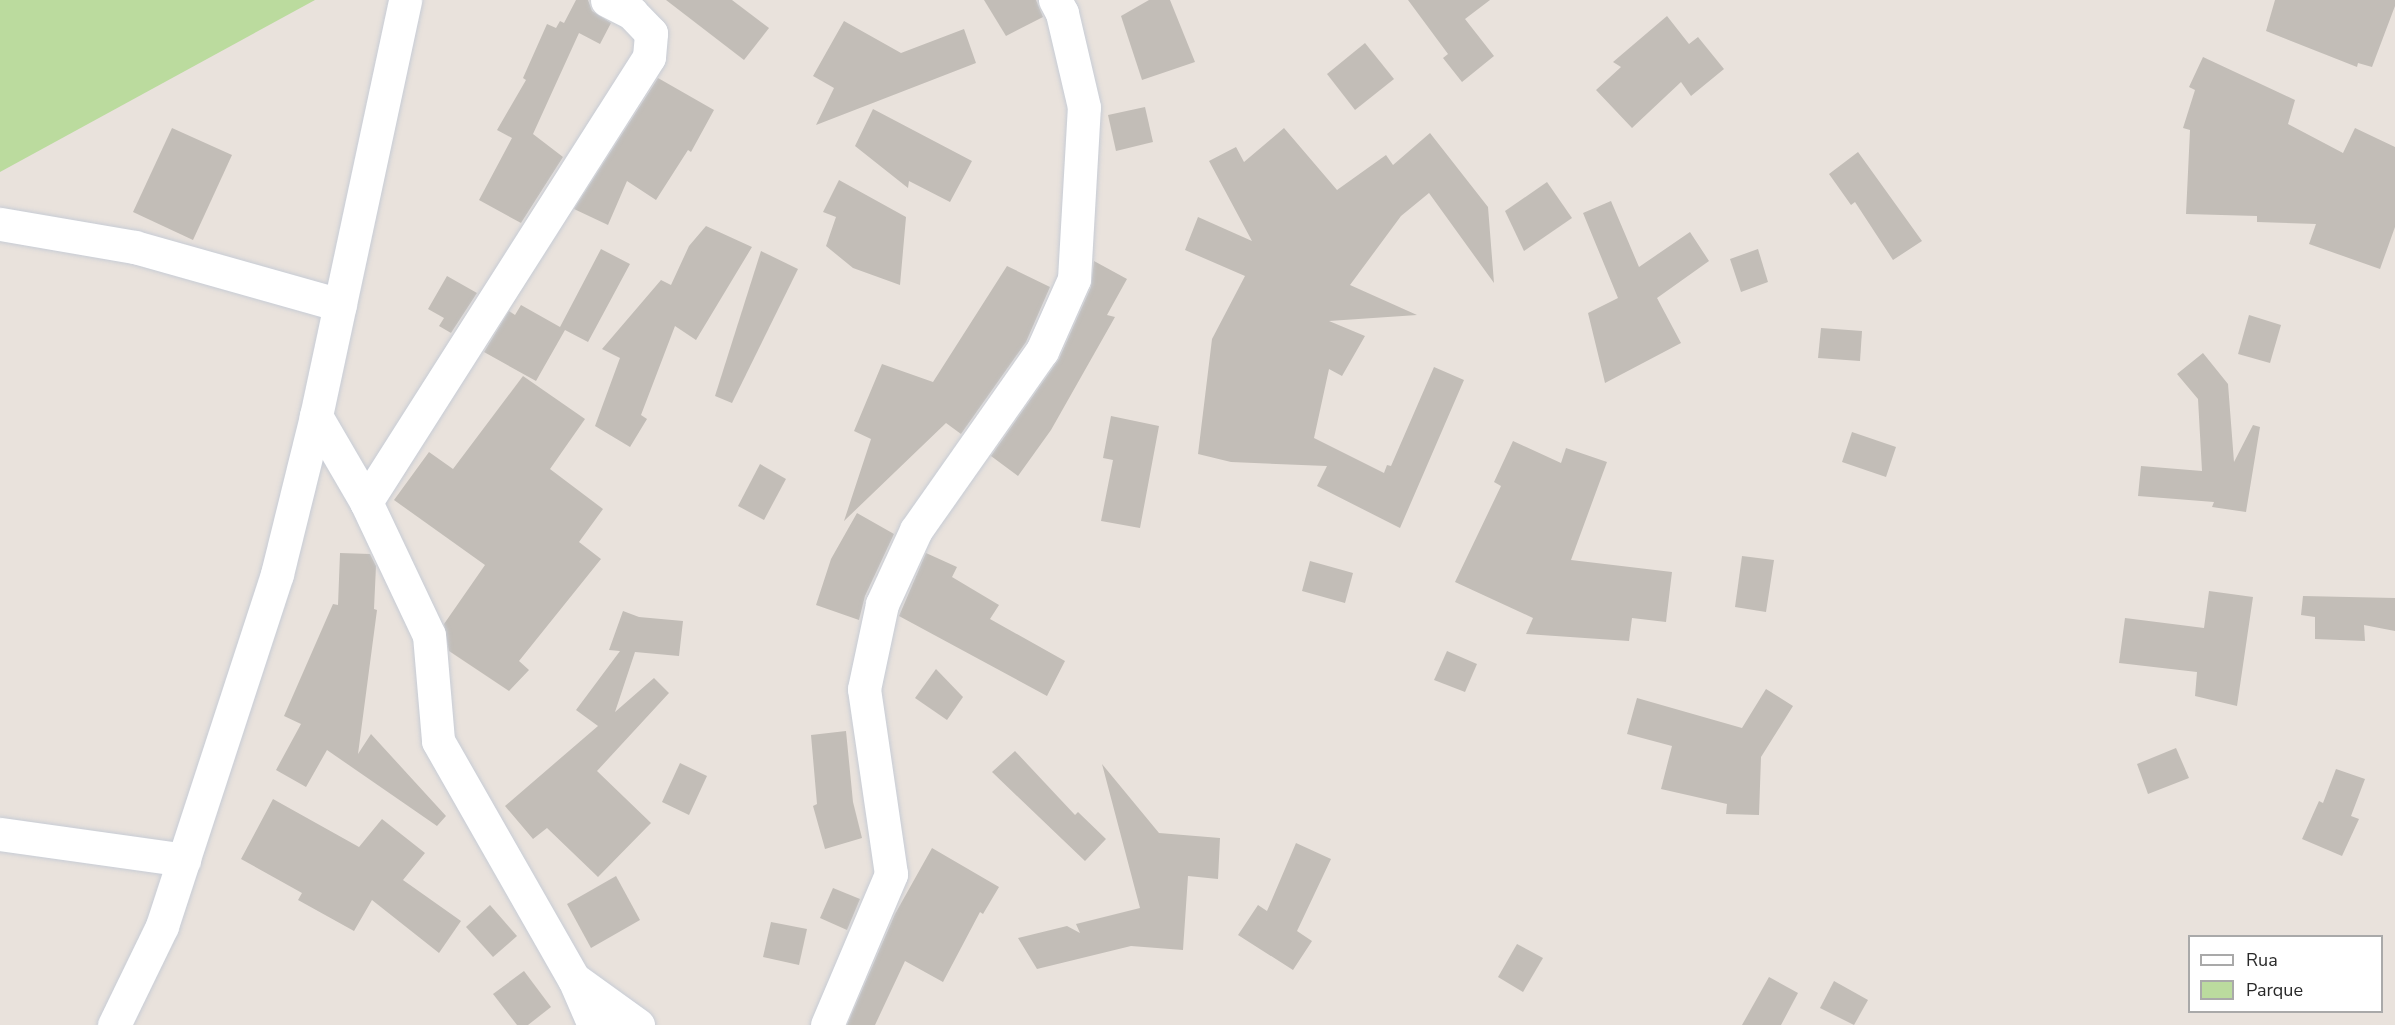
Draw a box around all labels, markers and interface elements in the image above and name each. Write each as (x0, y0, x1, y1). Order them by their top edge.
legend (2188, 935, 2383, 1013)
text: Rua (2246, 948, 2278, 972)
text: Parque (2246, 978, 2303, 1002)

